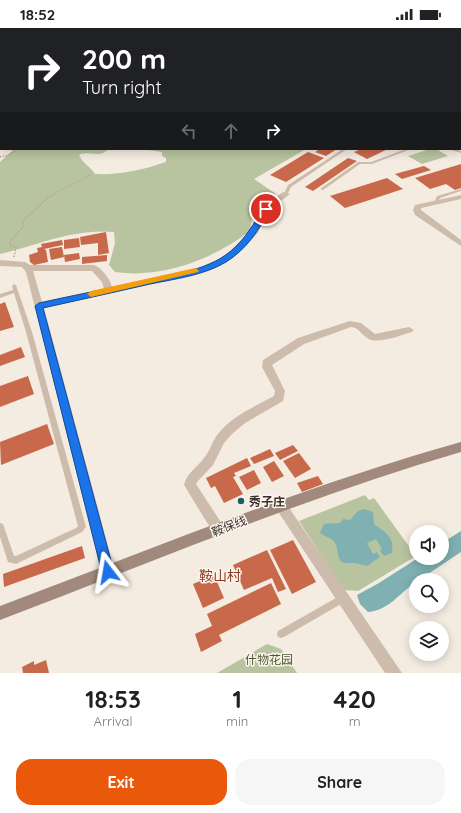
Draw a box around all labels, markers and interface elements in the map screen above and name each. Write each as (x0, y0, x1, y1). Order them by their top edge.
text: 18:52 (20, 5, 55, 24)
text: 200 m (82, 41, 166, 76)
icon: right (16, 44, 68, 96)
text: Turn right (82, 76, 162, 99)
icon: left (178, 120, 200, 142)
icon: ahead (220, 120, 242, 142)
icon: right (262, 120, 284, 142)
pin (249, 192, 283, 226)
icon: arrive (255, 198, 277, 220)
place label: 秀子庄 (249, 494, 285, 509)
marker: 秀子庄 (236, 496, 246, 506)
street label: 鞍保线 (210, 513, 248, 539)
map controls (409, 525, 449, 661)
button: sound (409, 525, 449, 565)
position arrow (87, 551, 129, 593)
district label: 鞍山村 (199, 567, 241, 585)
button: search (409, 573, 449, 613)
button: layers (409, 621, 449, 661)
park label: 什物花园 (245, 652, 293, 667)
text: 18:53 (85, 684, 141, 714)
text: 1 (232, 684, 242, 714)
text: 420 (333, 684, 376, 714)
text: Arrival (94, 713, 132, 729)
text: min (226, 713, 248, 729)
text: m (349, 713, 361, 729)
button: Exit (16, 759, 227, 805)
button: Share (235, 759, 445, 805)

